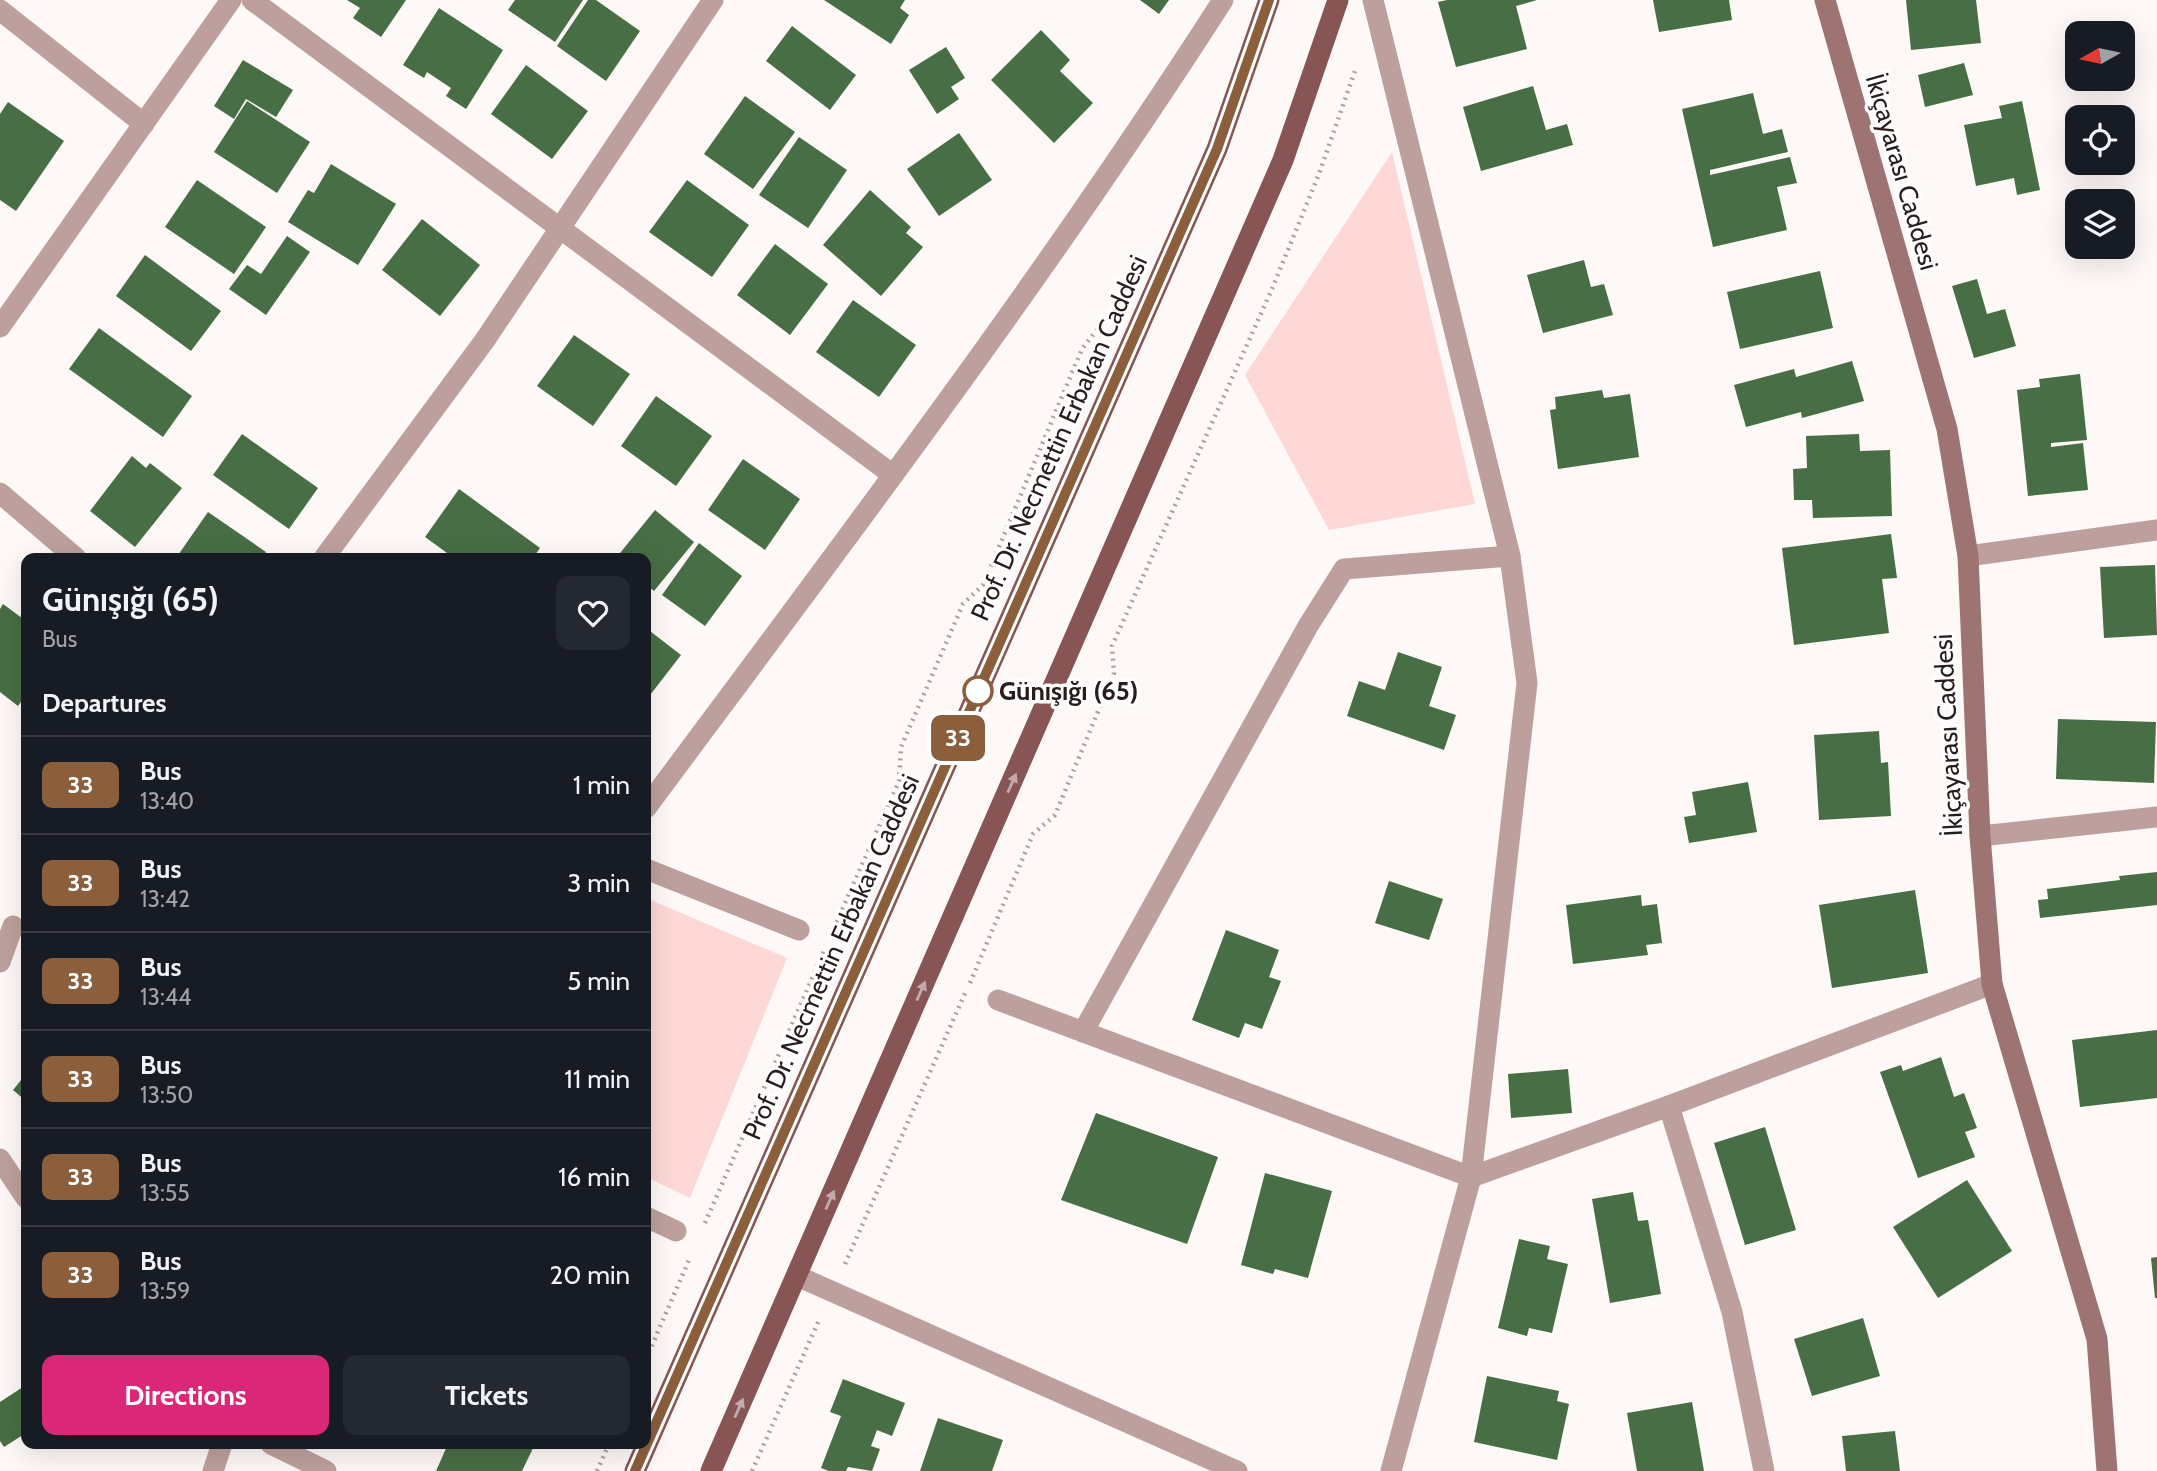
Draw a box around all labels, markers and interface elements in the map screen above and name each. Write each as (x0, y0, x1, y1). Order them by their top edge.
north arrow (2065, 21, 2135, 91)
map controls (2065, 21, 2135, 259)
street label: İkiçayarası Caddesi (1859, 70, 1945, 274)
button: locate (2065, 105, 2135, 175)
button: layers (2065, 189, 2135, 259)
street label: Prof. Dr. Necmettin Erbakan Caddesi (964, 250, 1154, 626)
button: heart (556, 576, 630, 650)
text: Günışığı (65) (42, 579, 219, 619)
text: Bus (42, 625, 77, 653)
street label: İkiçayarası Caddesi (1927, 633, 1969, 837)
place label: Günışığı (65) (999, 675, 1138, 707)
marker: Günışığı (65) (963, 676, 993, 706)
text: Departures (42, 687, 166, 719)
line badge: 33 (926, 715, 990, 761)
text: 33 (945, 723, 971, 752)
text: Bus (140, 755, 181, 787)
text: 1 min (573, 769, 630, 801)
street label: Prof. Dr. Necmettin Erbakan Caddesi (736, 769, 926, 1145)
text: 33 (68, 770, 93, 799)
one-way arrow (1006, 772, 1017, 793)
text: 13:40 (140, 787, 194, 815)
text: Bus (140, 853, 181, 885)
text: 3 min (567, 867, 630, 899)
text: 33 (68, 868, 93, 897)
text: 13:42 (140, 885, 190, 913)
text: Bus (140, 951, 181, 983)
text: 5 min (567, 965, 630, 997)
text: 33 (68, 966, 93, 995)
one-way arrow (916, 981, 927, 1002)
text: 13:44 (140, 983, 191, 1011)
text: Bus (140, 1049, 181, 1081)
text: 11 min (564, 1063, 630, 1095)
text: 33 (68, 1064, 93, 1093)
text: 13:50 (140, 1081, 193, 1109)
text: Bus (140, 1147, 181, 1179)
text: 16 min (558, 1161, 630, 1193)
text: 33 (68, 1162, 93, 1191)
text: 13:55 (140, 1179, 190, 1207)
one-way arrow (824, 1190, 836, 1210)
text: Bus (140, 1245, 181, 1277)
text: 20 min (550, 1259, 630, 1291)
text: 33 (68, 1260, 93, 1289)
text: 13:59 (140, 1277, 190, 1305)
button: Directions (42, 1355, 329, 1435)
button: Tickets (343, 1355, 630, 1435)
one-way arrow (734, 1398, 745, 1419)

